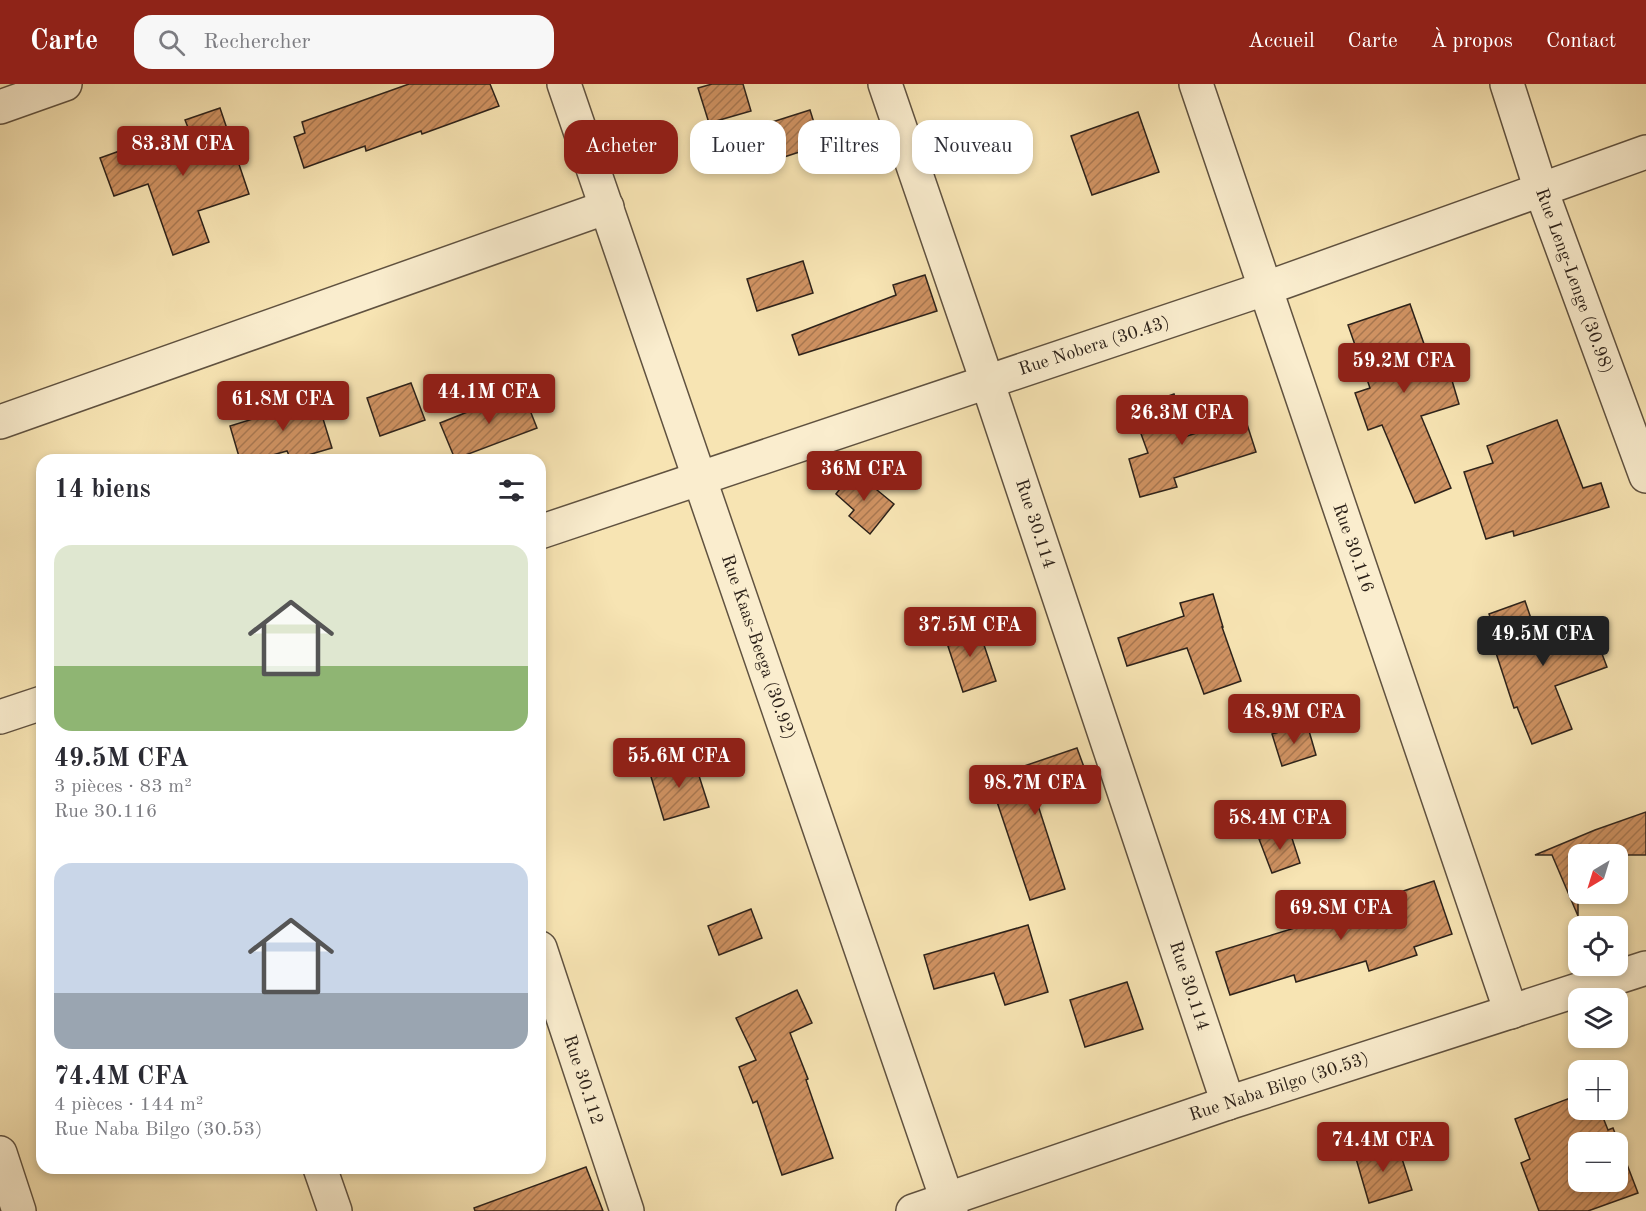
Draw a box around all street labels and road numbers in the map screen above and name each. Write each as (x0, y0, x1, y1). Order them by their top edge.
street label: Rue Leng-Lenge (30.98) (1532, 186, 1617, 376)
street label: Rue Nobera (30.43) (1016, 312, 1172, 379)
street label: Rue 30.114 (1012, 477, 1058, 571)
street label: Rue 30.116 (1329, 501, 1377, 595)
street label: Rue Kaas-Beega (30.92) (718, 552, 799, 742)
street label: Rue 30.114 (1166, 939, 1212, 1033)
street label: Rue 30.112 (560, 1033, 606, 1127)
street label: Rue Naba Bilgo (30.53) (1187, 1048, 1371, 1125)

